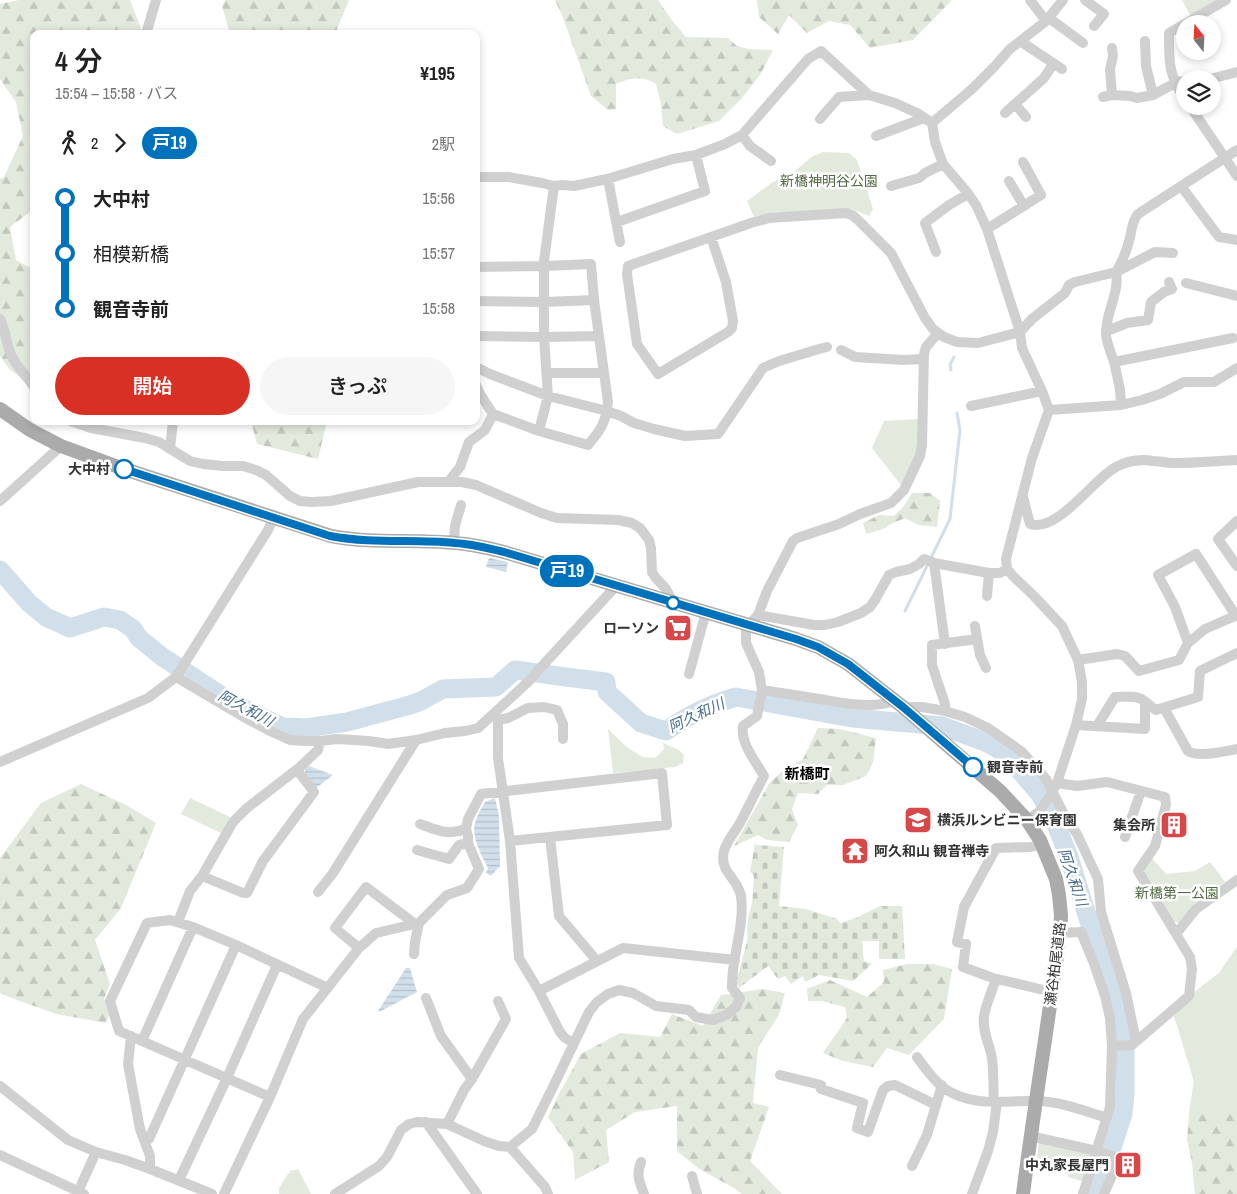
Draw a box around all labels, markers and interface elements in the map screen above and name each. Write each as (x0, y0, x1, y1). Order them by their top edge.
north arrow (1176, 15, 1221, 60)
map controls (1176, 15, 1221, 115)
text: 4 分 (55, 42, 102, 80)
text: ¥195 (420, 60, 455, 86)
button: layers (1176, 70, 1221, 115)
text: 15:54 – 15:58 · バス (55, 82, 178, 104)
icon: walk (55, 129, 83, 157)
icon: forward (106, 129, 134, 157)
text: 戸19 (152, 130, 187, 155)
text: 2 (91, 132, 98, 154)
text: 2駅 (432, 133, 455, 155)
park label: 新橋神明谷公園 (780, 172, 878, 190)
text: 大中村 (93, 186, 150, 212)
text: 15:56 (422, 187, 455, 209)
text: 相模新橋 (93, 241, 169, 267)
text: 15:57 (422, 242, 455, 264)
text: 観音寺前 (93, 296, 169, 322)
text: 15:58 (422, 297, 455, 319)
button: 開始 (55, 357, 250, 415)
button: きっぷ (260, 357, 455, 415)
marker: 大中村 (114, 459, 134, 479)
place label: 大中村 (68, 460, 110, 478)
line badge: 戸19 (538, 555, 596, 587)
text: 戸19 (550, 558, 584, 583)
unlabelled marker (666, 596, 680, 610)
supermarket icon: ローソン (663, 613, 693, 643)
place label: ローソン (603, 619, 659, 637)
water label: 阿久和川 (215, 685, 279, 732)
water label: 阿久和川 (664, 692, 729, 737)
marker: 観音寺前 (963, 757, 983, 777)
place label: 観音寺前 (987, 758, 1043, 776)
district label: 新橋町 (784, 763, 830, 784)
school or university icon: 横浜ルンビニー保育園 (903, 805, 933, 835)
building icon: 集会所 (1159, 810, 1189, 840)
place label: 横浜ルンビニー保育園 (937, 811, 1077, 829)
place label: 集会所 (1113, 816, 1155, 834)
temple icon: 阿久和山 観音禅寺 (840, 836, 870, 866)
place label: 阿久和山 観音禅寺 (874, 842, 989, 860)
water label: 阿久和川 (1053, 845, 1093, 911)
park label: 新橋第一公園 (1135, 884, 1219, 902)
street label: 瀬谷柏尾道路 (1041, 921, 1069, 1007)
building icon: 中丸家長屋門 (1113, 1150, 1143, 1180)
place label: 中丸家長屋門 (1025, 1156, 1109, 1174)

